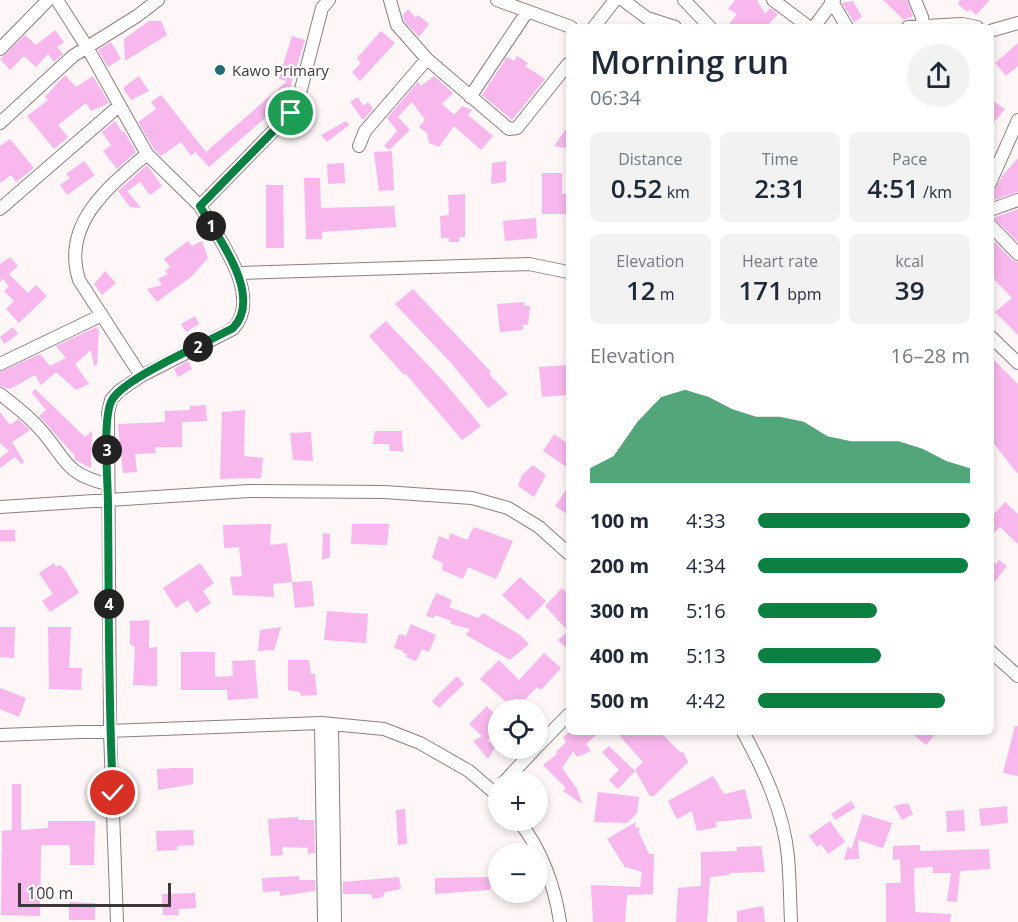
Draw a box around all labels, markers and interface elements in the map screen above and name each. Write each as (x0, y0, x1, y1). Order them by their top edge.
text: Morning run (590, 39, 789, 84)
button: share (907, 44, 970, 107)
place label: Kawo Primary (232, 60, 329, 80)
marker: Kawo Primary (213, 63, 227, 77)
text: 06:34 (590, 84, 641, 111)
pin (265, 87, 316, 138)
icon: arrive (274, 96, 307, 129)
text: Distance (618, 148, 682, 170)
text: Time (762, 148, 798, 170)
text: Pace (892, 148, 927, 170)
text: 0.52 (611, 170, 663, 206)
text: 2:31 (754, 170, 806, 206)
text: 4:51 (867, 170, 919, 206)
text: km (663, 181, 690, 203)
text: /km (919, 181, 952, 203)
pin: 1 (196, 211, 226, 241)
text: 1 (206, 215, 216, 237)
text: Elevation (616, 250, 684, 272)
text: Heart rate (742, 250, 818, 272)
text: kcal (895, 250, 924, 272)
text: 12 (626, 272, 656, 308)
text: 171 (738, 272, 783, 308)
text: 39 (895, 272, 925, 308)
text: m (656, 283, 675, 305)
text: bpm (783, 283, 822, 305)
pin: 2 (183, 332, 213, 362)
text: 2 (193, 336, 203, 358)
text: Elevation (590, 342, 675, 369)
text: 16–28 m (891, 342, 970, 369)
pin: 3 (92, 435, 122, 465)
text: 3 (102, 439, 112, 461)
text: 100 m (590, 507, 649, 534)
text: 4:33 (686, 507, 726, 534)
text: 200 m (590, 552, 649, 579)
text: 4:34 (686, 552, 726, 579)
pin: 4 (94, 589, 124, 619)
text: 4 (104, 593, 114, 615)
text: 300 m (590, 597, 649, 624)
text: 5:16 (686, 597, 726, 624)
text: 400 m (590, 642, 649, 669)
text: 5:13 (686, 642, 726, 669)
text: 500 m (590, 687, 649, 714)
text: 4:42 (686, 687, 726, 714)
map controls (488, 699, 548, 903)
button: locate (488, 699, 548, 759)
pin (87, 767, 138, 818)
button: + (488, 771, 548, 831)
icon: check (96, 776, 129, 809)
button: − (488, 843, 548, 903)
scale bar (18, 880, 171, 908)
text: 100 m (27, 882, 73, 904)

